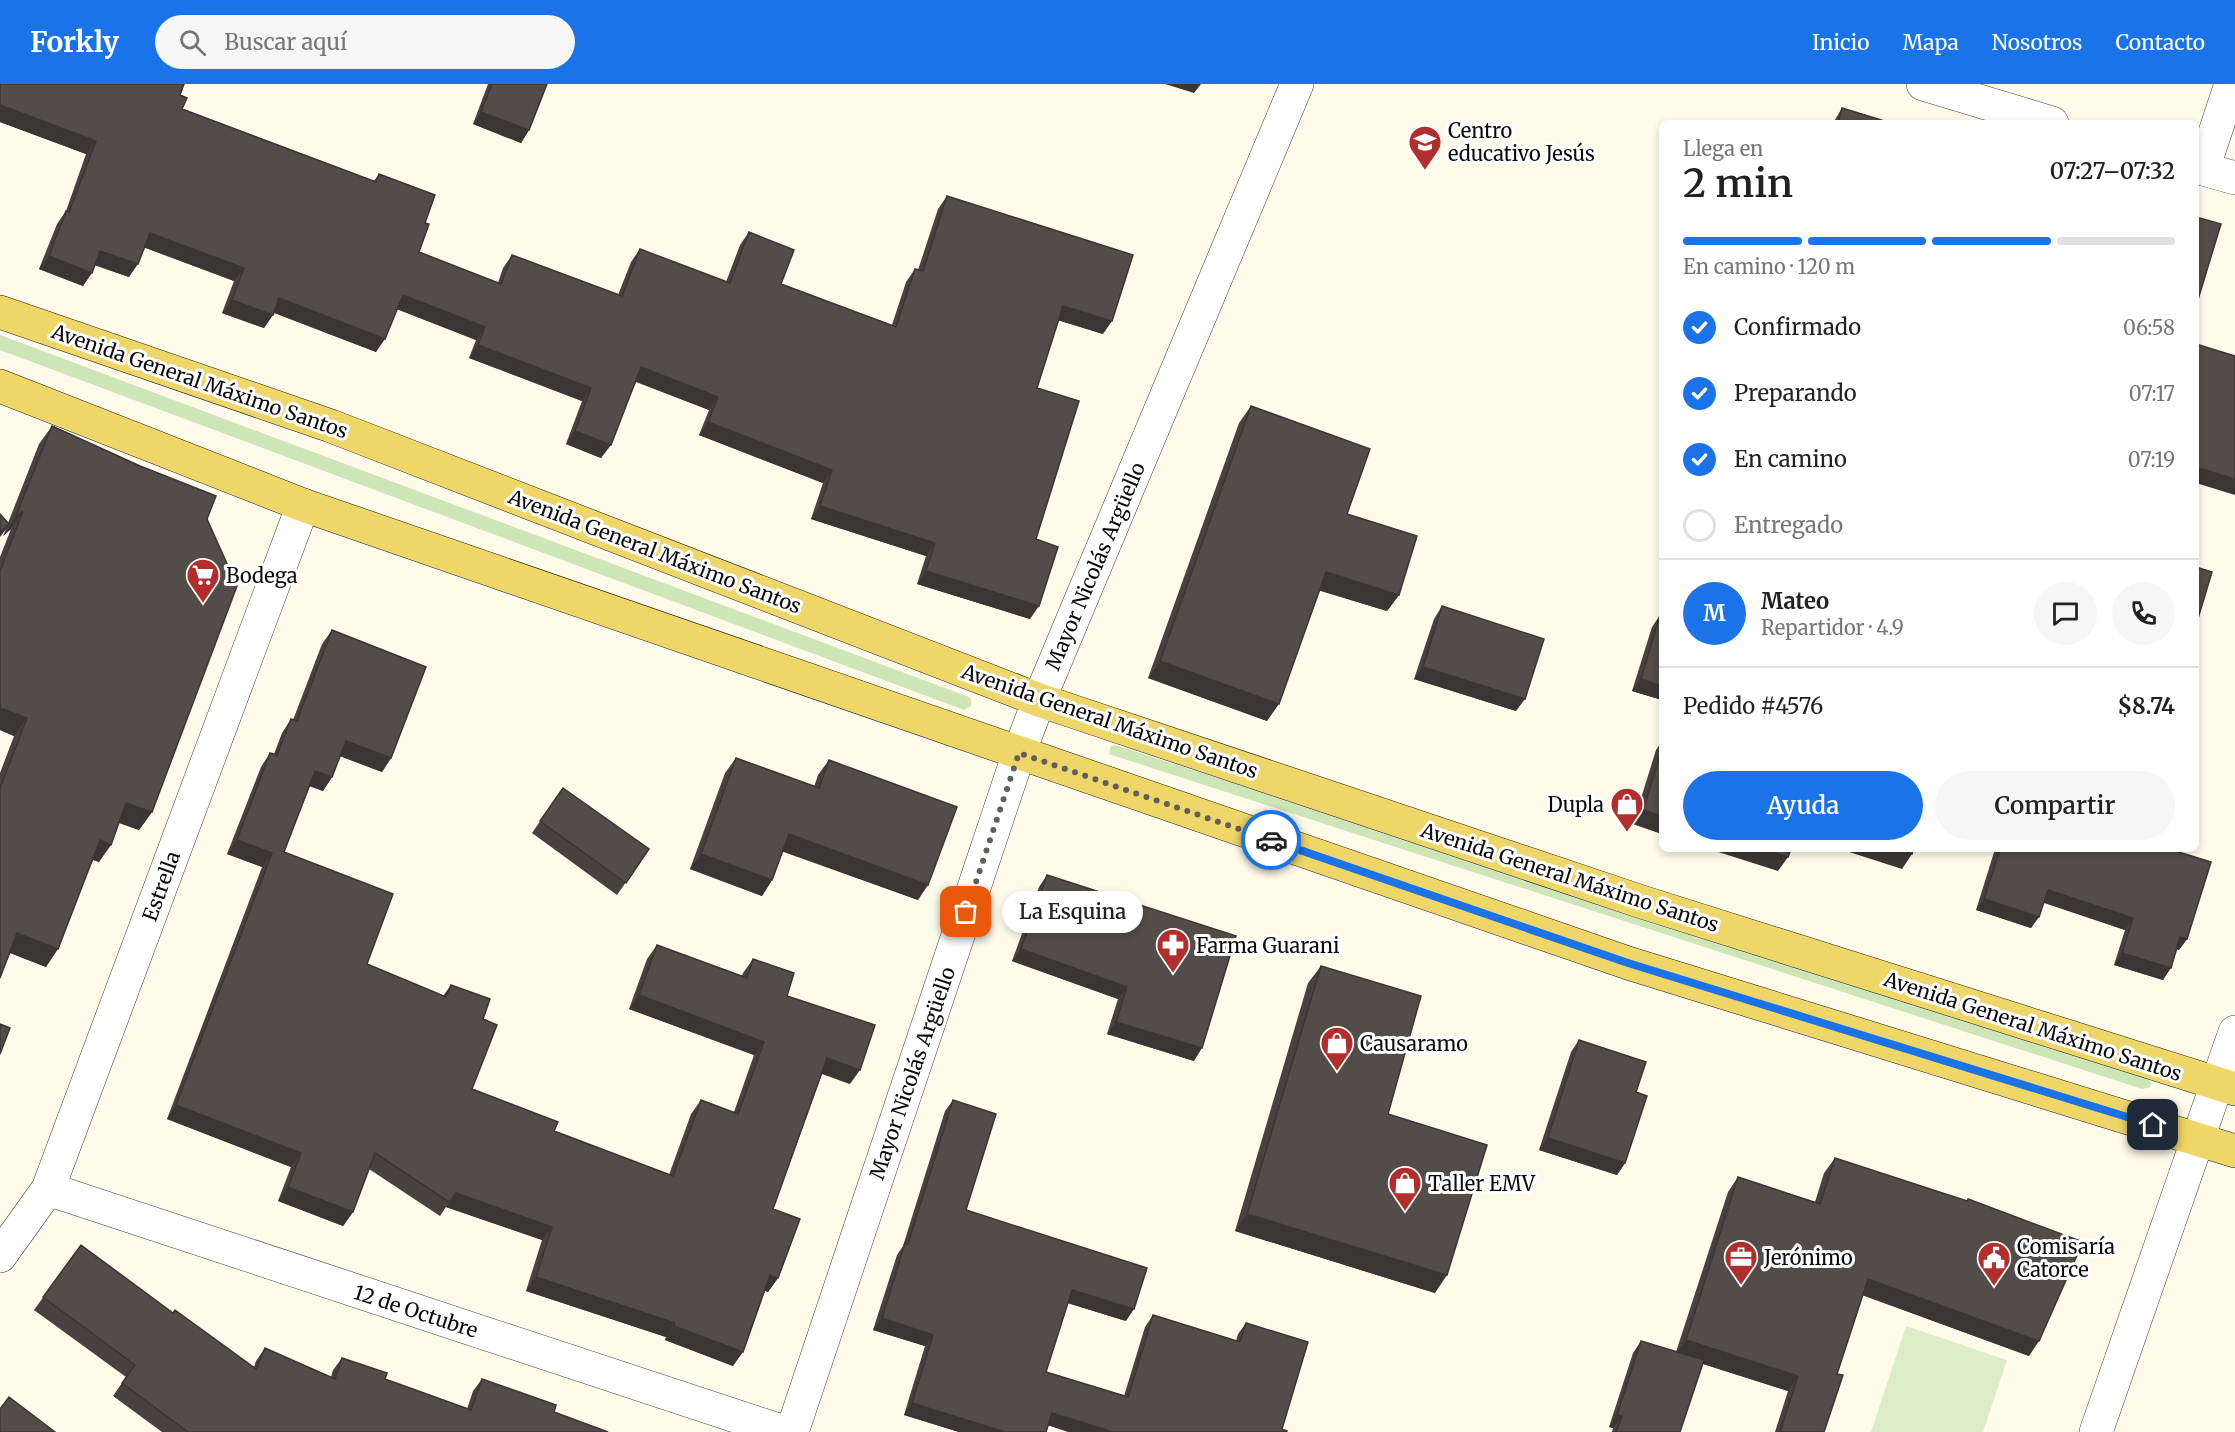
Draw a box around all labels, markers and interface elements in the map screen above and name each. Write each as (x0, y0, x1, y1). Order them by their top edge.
search box (155, 15, 575, 69)
text: Forkly (30, 24, 119, 60)
icon: search (176, 26, 209, 59)
text: Buscar aquí (224, 28, 347, 56)
text: Inicio (1812, 29, 1870, 56)
text: Mapa (1903, 29, 1959, 56)
text: Nosotros (1992, 29, 2082, 56)
text: Contacto (2115, 29, 2205, 56)
place label: Centro educativo Jesús (1448, 118, 1595, 166)
school or university icon: Centro educativo Jesús (1407, 124, 1443, 171)
text: Llega en (1683, 136, 1763, 161)
text: 07:27–07:32 (2050, 157, 2175, 185)
text: 2 min (1683, 159, 1793, 208)
text: En camino · 120 m (1683, 254, 1855, 279)
icon: check (1683, 311, 1716, 344)
text: Confirmado (1734, 313, 1861, 341)
text: 06:58 (2123, 315, 2175, 340)
street label: Avenida General Máximo Santos (48, 318, 351, 444)
icon: check (1683, 377, 1716, 410)
text: Preparando (1734, 379, 1857, 407)
text: 07:17 (2129, 381, 2175, 406)
icon: check (1683, 443, 1716, 476)
text: En camino (1734, 445, 1847, 473)
text: 07:19 (2128, 447, 2175, 472)
street label: Mayor Nicolás Argüello (1040, 458, 1150, 674)
street label: Avenida General Máximo Santos (504, 483, 805, 618)
text: Entregado (1734, 511, 1843, 539)
supermarket icon: Bodega (185, 557, 221, 604)
place label: Bodega (226, 563, 298, 588)
button: chat (2034, 582, 2097, 645)
button: phone (2112, 582, 2175, 645)
text: Mateo (1761, 587, 1829, 615)
text: M (1703, 599, 1726, 627)
text: Repartidor · 4.9 (1761, 615, 1904, 640)
street label: Avenida General Máximo Santos (958, 658, 1261, 784)
text: Pedido #4576 (1683, 692, 1823, 720)
text: $8.74 (2118, 692, 2175, 720)
button: Ayuda (1683, 771, 1923, 840)
button: Compartir (1935, 771, 2175, 840)
shop icon: Dupla (1609, 786, 1645, 833)
place label: Dupla (1547, 792, 1604, 817)
courier (1241, 810, 1301, 870)
street label: Avenida General Máximo Santos (1417, 817, 1722, 937)
icon: car (1255, 824, 1288, 857)
street label: Estrella (137, 847, 185, 924)
pin (940, 886, 991, 937)
callout: La Esquina (1002, 891, 1143, 933)
icon: bag (949, 895, 982, 928)
text: La Esquina (1019, 899, 1126, 924)
pharmacy icon: Farma Guarani (1155, 927, 1191, 974)
place label: Farma Guarani (1196, 933, 1339, 958)
street label: Mayor Nicolás Argüello (864, 963, 960, 1183)
street label: Avenida General Máximo Santos (1880, 966, 2185, 1086)
shop icon: Causaramo (1319, 1025, 1355, 1072)
place label: Causaramo (1360, 1031, 1468, 1056)
pin (2127, 1099, 2178, 1150)
icon: home (2136, 1108, 2169, 1141)
shop icon: Taller EMV (1387, 1165, 1423, 1212)
place label: Taller EMV (1428, 1171, 1536, 1196)
place label: Comisaría Catorce (2017, 1234, 2115, 1282)
office icon: Jerónimo (1723, 1239, 1759, 1286)
public building icon: Comisaría Catorce (1976, 1240, 2012, 1287)
place label: Jerónimo (1763, 1245, 1853, 1270)
street label: 12 de Octubre (351, 1279, 481, 1343)

